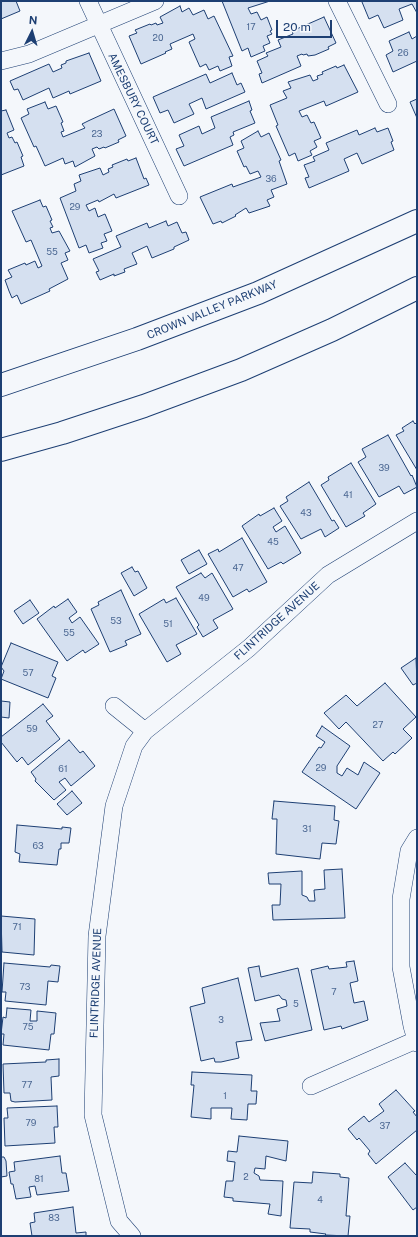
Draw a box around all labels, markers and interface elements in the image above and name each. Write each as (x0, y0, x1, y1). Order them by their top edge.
north arrow (12, 12, 52, 52)
scale bar (278, 12, 334, 38)
text: N (28, 14, 38, 26)
text: 20 m (283, 20, 311, 34)
house number: 17 (246, 22, 256, 32)
house number: 20 (153, 33, 163, 43)
house number: 26 (398, 48, 408, 58)
street label: AMESBURY COURT (105, 51, 161, 147)
house number: 23 (91, 129, 103, 139)
house number: 36 (265, 174, 277, 184)
house number: 29 (70, 202, 80, 212)
house number: 55 (46, 247, 58, 257)
street label: CROWN VALLEY PARKWAY (145, 278, 279, 342)
house number: 39 (378, 463, 390, 473)
house number: 41 (343, 490, 353, 500)
house number: 43 (300, 508, 312, 518)
house number: 45 (267, 537, 279, 547)
house number: 47 (232, 563, 244, 573)
street label: FLINTRIDGE AVENUE (232, 579, 322, 663)
house number: 49 (198, 593, 210, 603)
house number: 53 (110, 616, 122, 626)
house number: 51 (163, 619, 173, 629)
house number: 55 (63, 628, 75, 638)
house number: 57 (22, 668, 34, 678)
house number: 27 (373, 720, 383, 730)
house number: 59 (26, 724, 38, 734)
house number: 29 (316, 763, 326, 773)
house number: 61 (58, 764, 68, 774)
house number: 31 (302, 824, 312, 834)
house number: 63 (32, 841, 44, 851)
house number: 71 (12, 922, 22, 932)
street label: FLINTRIDGE AVENUE (87, 928, 105, 1038)
house number: 73 (20, 982, 30, 992)
house number: 7 (331, 987, 337, 997)
house number: 5 (293, 999, 299, 1009)
house number: 3 (218, 1015, 224, 1025)
house number: 75 (22, 1022, 34, 1032)
house number: 77 (22, 1080, 32, 1090)
house number: 1 (223, 1091, 227, 1101)
house number: 79 (26, 1118, 36, 1128)
house number: 37 (380, 1121, 390, 1131)
house number: 2 (243, 1172, 249, 1182)
house number: 81 (34, 1174, 44, 1184)
house number: 4 (317, 1195, 323, 1205)
house number: 83 (48, 1213, 60, 1223)

